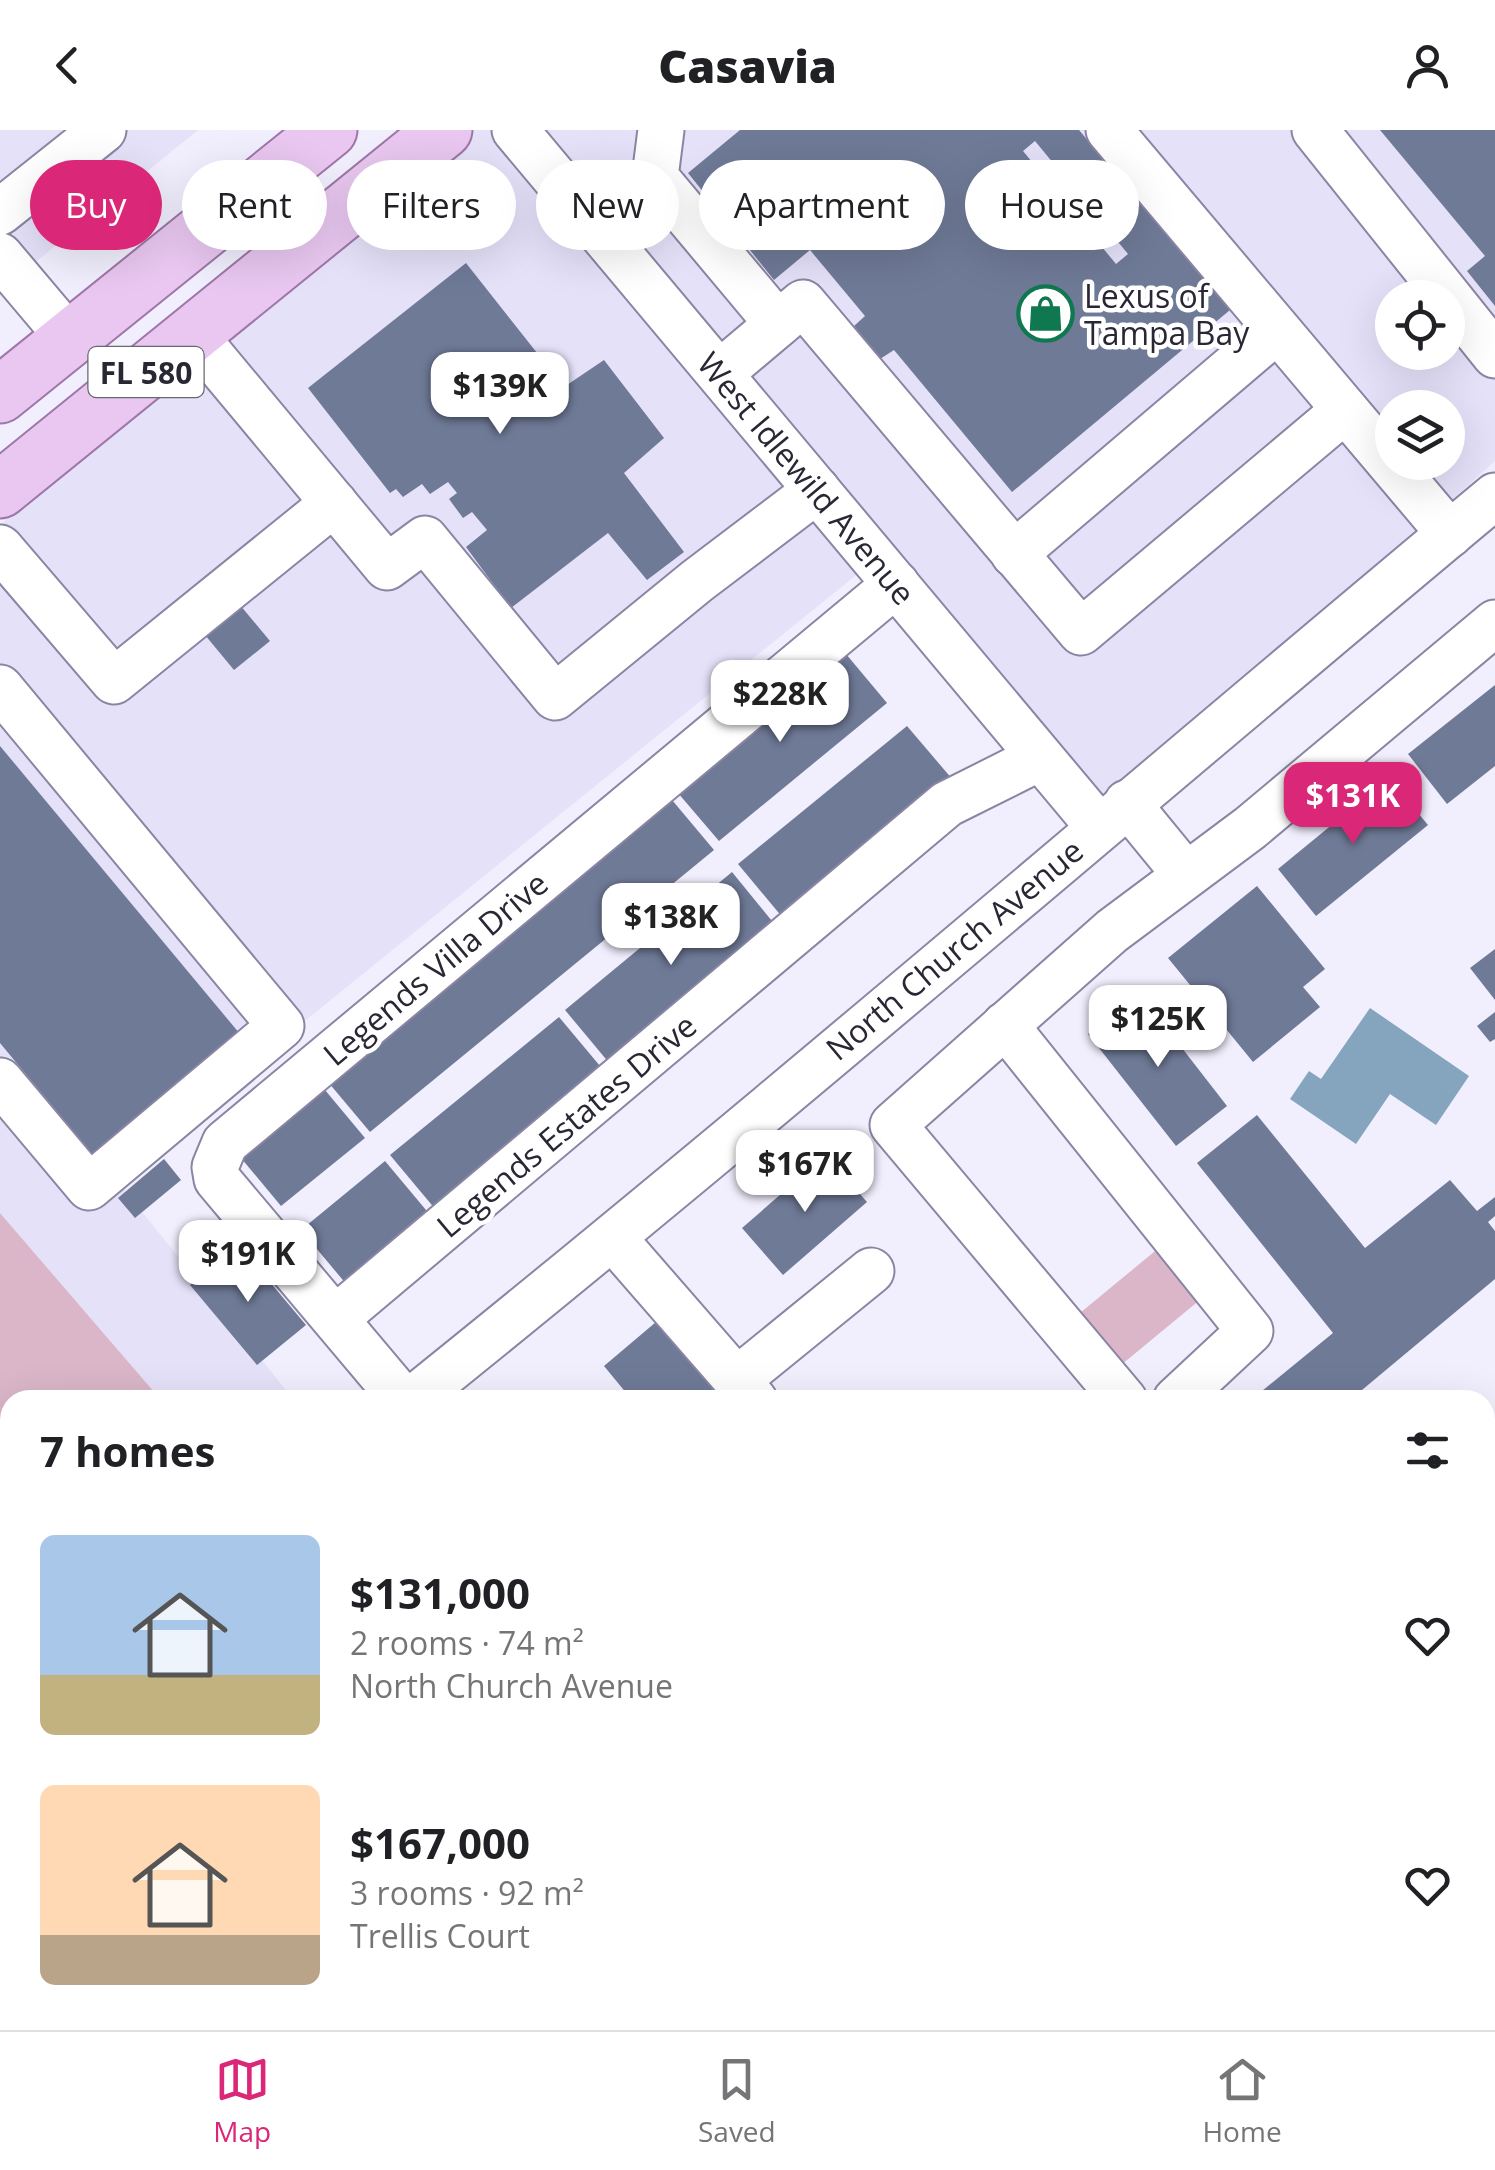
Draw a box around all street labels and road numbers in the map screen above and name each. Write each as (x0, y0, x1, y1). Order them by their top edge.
street label: West Idlewild Avenue (689, 343, 925, 613)
road number: FL 580 (88, 347, 204, 397)
street label: North Church Avenue (816, 829, 1092, 1069)
street label: Legends Villa Drive (314, 861, 556, 1075)
street label: Legends Estates Drive (427, 1004, 705, 1246)

